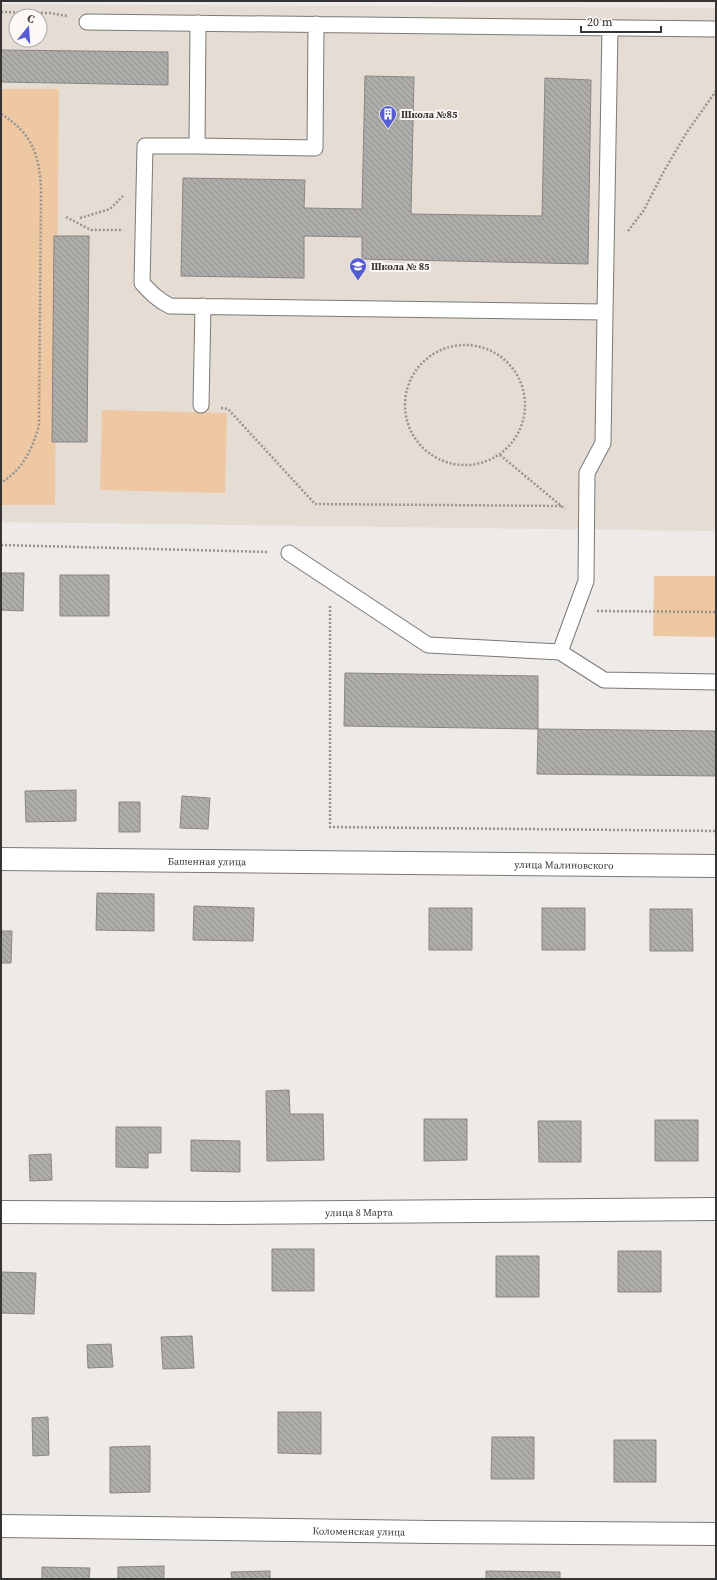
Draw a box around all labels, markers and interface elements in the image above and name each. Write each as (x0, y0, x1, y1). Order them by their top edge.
north arrow (8, 8, 48, 48)
scale bar (581, 8, 661, 34)
text: С (25, 11, 36, 27)
text: 20 m (587, 14, 613, 30)
building icon: Школа №85 (378, 104, 398, 129)
place label: Школа №85 (401, 108, 458, 121)
school or university icon: Школа № 85 (348, 256, 368, 281)
place label: Школа № 85 (371, 260, 430, 273)
street label: Башенная улица (168, 854, 247, 868)
street label: улица Малиновского (514, 858, 614, 872)
street label: улица 8 Марта (325, 1205, 394, 1219)
street label: Коломенская улица (313, 1524, 406, 1538)

